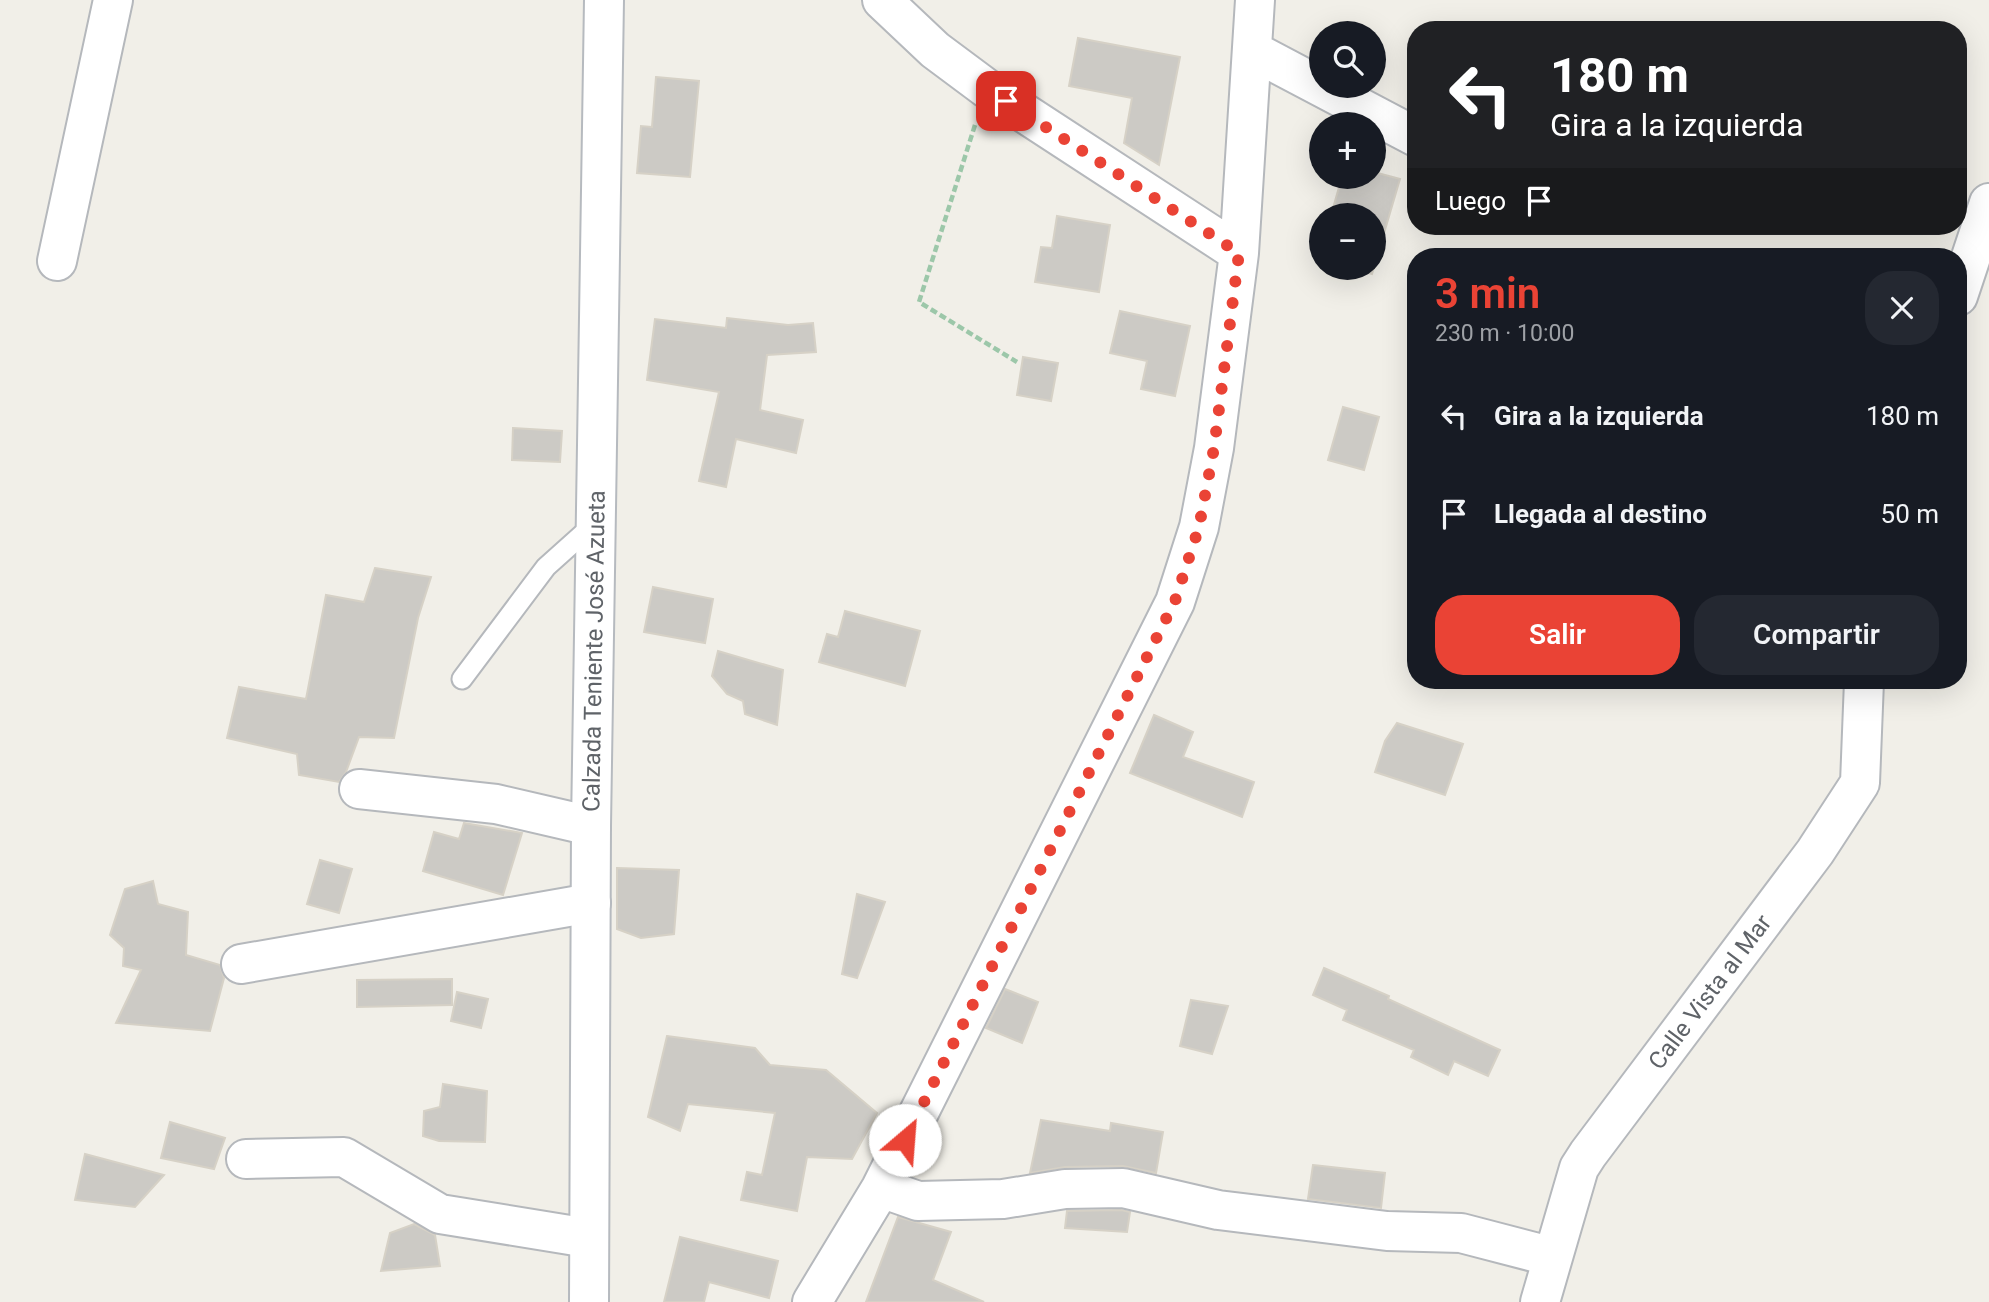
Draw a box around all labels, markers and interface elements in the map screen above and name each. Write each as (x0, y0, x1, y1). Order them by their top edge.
map controls (1309, 21, 1386, 280)
button: search (1309, 21, 1386, 98)
text: 180 m (1550, 47, 1689, 104)
icon: left (1435, 49, 1526, 140)
pin (976, 71, 1036, 131)
icon: arrive (987, 82, 1025, 120)
text: Gira a la izquierda (1550, 106, 1804, 144)
button: + (1309, 112, 1386, 189)
icon: arrive (1520, 182, 1558, 220)
text: Luego (1435, 186, 1506, 216)
button: − (1309, 203, 1386, 280)
text: 3 min (1435, 269, 1540, 318)
button: close (1865, 271, 1939, 345)
text: 230 m · 10:00 (1435, 320, 1574, 347)
icon: left (1435, 397, 1473, 435)
text: Gira a la izquierda (1494, 401, 1704, 431)
text: 180 m (1866, 401, 1939, 431)
street label: Calzada Teniente José Azueta (577, 490, 611, 812)
icon: arrive (1435, 495, 1473, 533)
text: Llegada al destino (1494, 499, 1707, 529)
text: 50 m (1881, 499, 1939, 529)
button: Salir (1435, 595, 1680, 675)
button: Compartir (1694, 595, 1939, 675)
street label: Calle Vista al Mar (1643, 909, 1777, 1075)
position arrow (868, 1103, 942, 1177)

